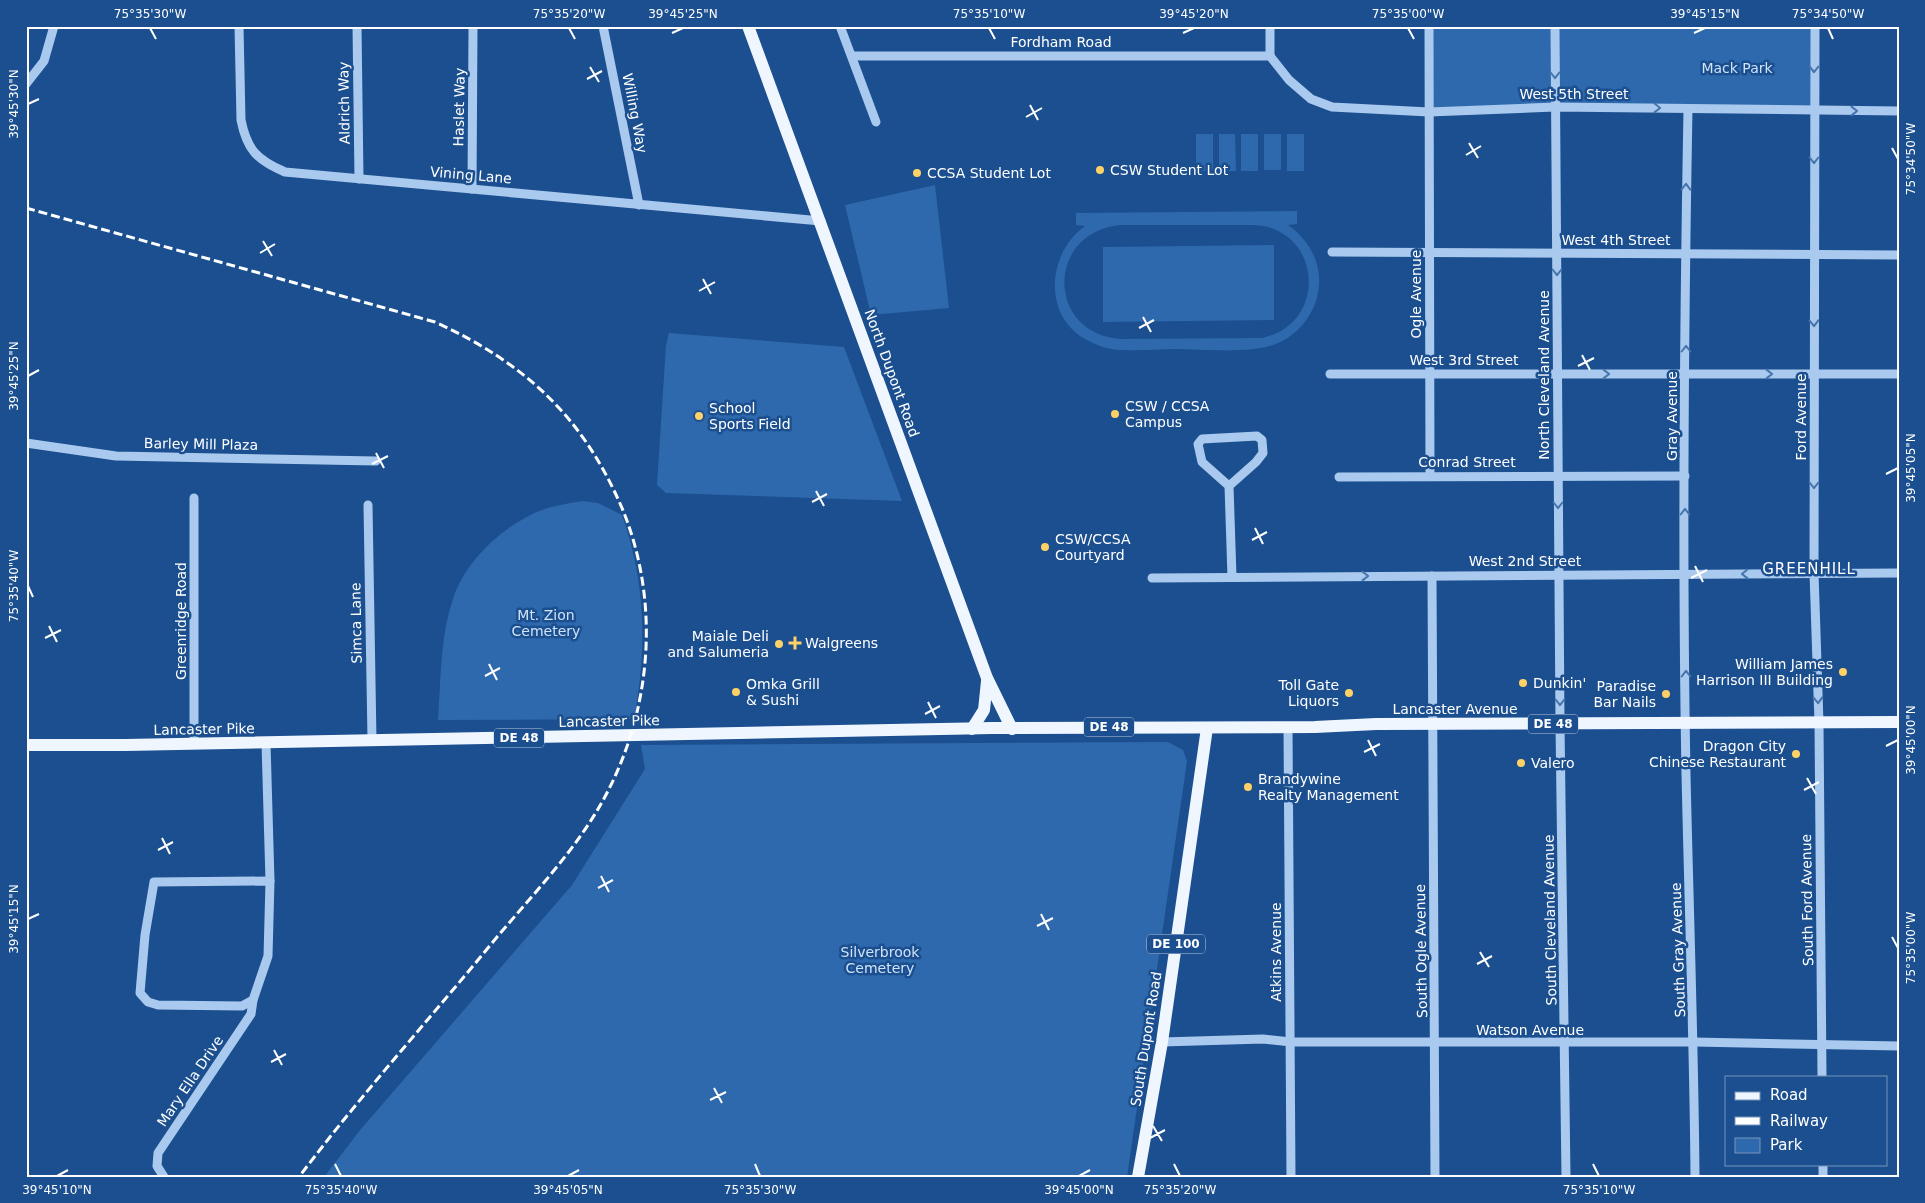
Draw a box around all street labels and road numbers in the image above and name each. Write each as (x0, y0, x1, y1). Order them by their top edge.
street label: Fordham Road (1010, 34, 1112, 50)
street label: Aldrich Way (335, 61, 353, 145)
street label: Haslet Way (450, 68, 468, 146)
street label: Willing Way (619, 72, 651, 154)
street label: West 5th Street (1519, 86, 1629, 102)
street label: Vining Lane (429, 163, 513, 187)
street label: West 4th Street (1561, 232, 1671, 248)
street label: Ogle Avenue (1408, 250, 1424, 338)
street label: North Cleveland Avenue (1536, 290, 1552, 460)
street label: North Dupont Road (861, 307, 923, 439)
street label: West 3rd Street (1409, 352, 1519, 368)
street label: Gray Avenue (1664, 371, 1680, 461)
street label: Ford Avenue (1793, 374, 1809, 460)
street label: Barley Mill Plaza (144, 435, 258, 453)
street label: Conrad Street (1418, 454, 1516, 470)
street label: West 2nd Street (1469, 553, 1582, 569)
street label: Greenridge Road (173, 562, 189, 680)
street label: Simca Lane (347, 582, 365, 664)
street label: Lancaster Avenue (1392, 701, 1518, 717)
street label: Lancaster Pike (558, 712, 660, 730)
road number: DE 48 (1528, 714, 1578, 734)
road number: DE 48 (1084, 718, 1134, 736)
street label: Lancaster Pike (153, 720, 255, 738)
road number: DE 48 (494, 728, 544, 748)
street label: South Cleveland Avenue (1541, 834, 1559, 1006)
street label: South Ford Avenue (1798, 834, 1816, 966)
street label: South Gray Avenue (1668, 882, 1688, 1018)
street label: South Ogle Avenue (1412, 884, 1430, 1018)
street label: Atkins Avenue (1268, 902, 1284, 1002)
road number: DE 100 (1147, 934, 1205, 954)
street label: South Dupont Road (1127, 970, 1165, 1108)
street label: Watson Avenue (1476, 1022, 1584, 1038)
street label: Mary Ella Drive (154, 1033, 226, 1129)

